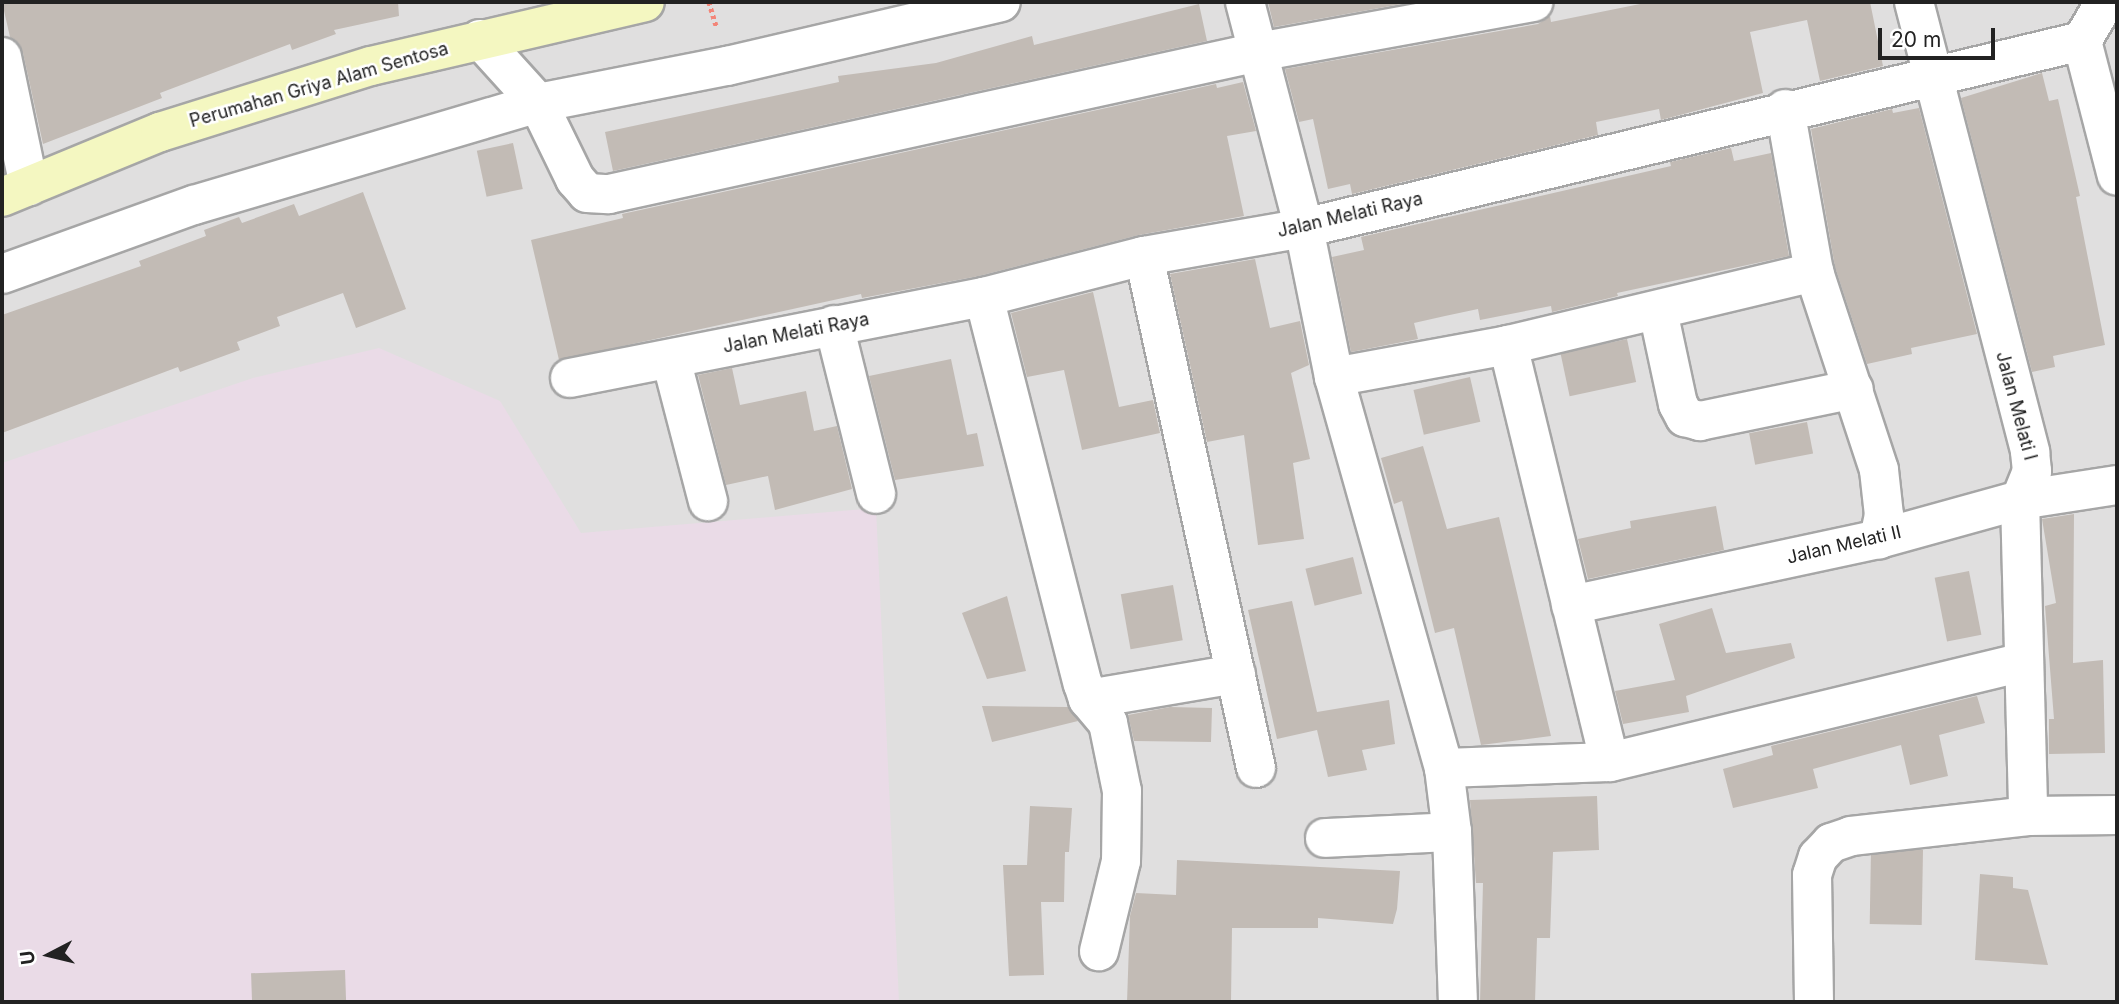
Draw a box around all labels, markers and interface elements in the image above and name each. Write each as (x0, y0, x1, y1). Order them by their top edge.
scale bar (1881, 14, 1998, 58)
text: 20 m (1891, 27, 1941, 52)
street label: Perumahan Griya Alam Sentosa (187, 38, 451, 132)
street label: Jalan Melati Raya (1275, 188, 1425, 242)
street label: Jalan Melati Raya (721, 308, 871, 358)
street label: Jalan Melati I (1991, 349, 2041, 463)
street label: Jalan Melati II (1785, 521, 1903, 569)
north arrow (14, 920, 84, 990)
text: U (15, 949, 40, 966)

